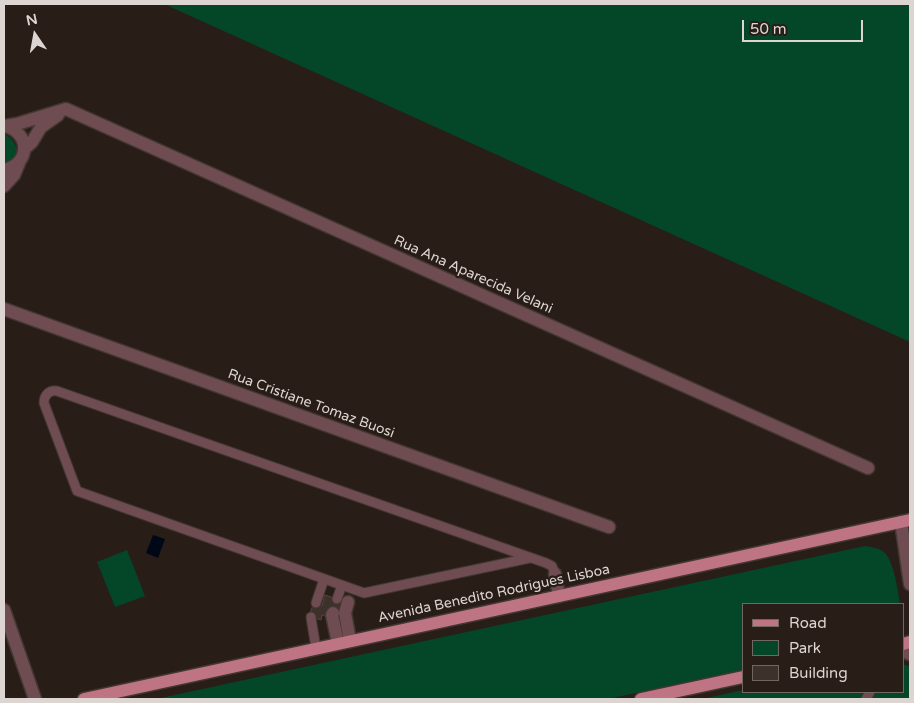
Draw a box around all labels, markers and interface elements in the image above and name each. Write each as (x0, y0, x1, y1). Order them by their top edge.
north arrow (10, 10, 60, 60)
text: N (25, 10, 39, 29)
scale bar (744, 10, 865, 42)
text: 50 m (750, 20, 787, 38)
street label: Rua Ana Aparecida Velani (391, 232, 555, 318)
street label: Rua Cristiane Tomaz Buosi (225, 366, 397, 442)
street label: Avenida Benedito Rodrigues Lisboa (377, 561, 611, 627)
legend (742, 603, 904, 693)
text: Road (789, 614, 827, 632)
text: Park (789, 639, 821, 657)
text: Building (789, 664, 848, 682)

